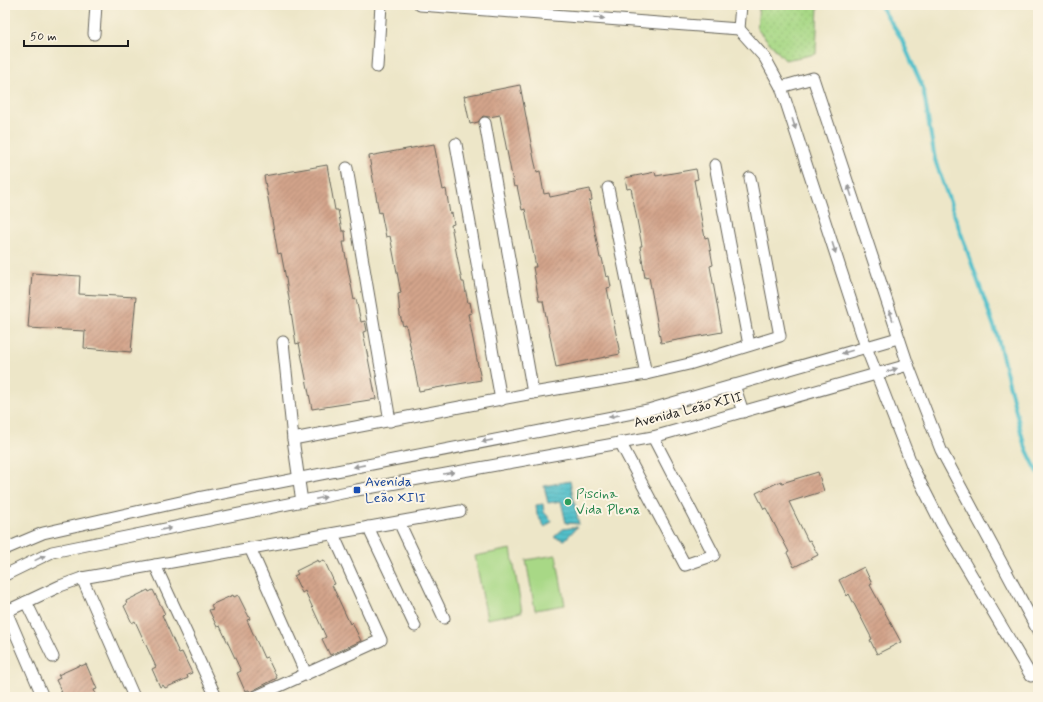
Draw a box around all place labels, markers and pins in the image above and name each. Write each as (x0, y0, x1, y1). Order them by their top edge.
place label: Avenida Leão XIII (365, 473, 426, 507)
marker: Avenida Leão XIII (352, 485, 362, 495)
place label: Piscina Vida Plena (576, 485, 640, 519)
marker: Piscina Vida Plena (563, 497, 573, 507)

